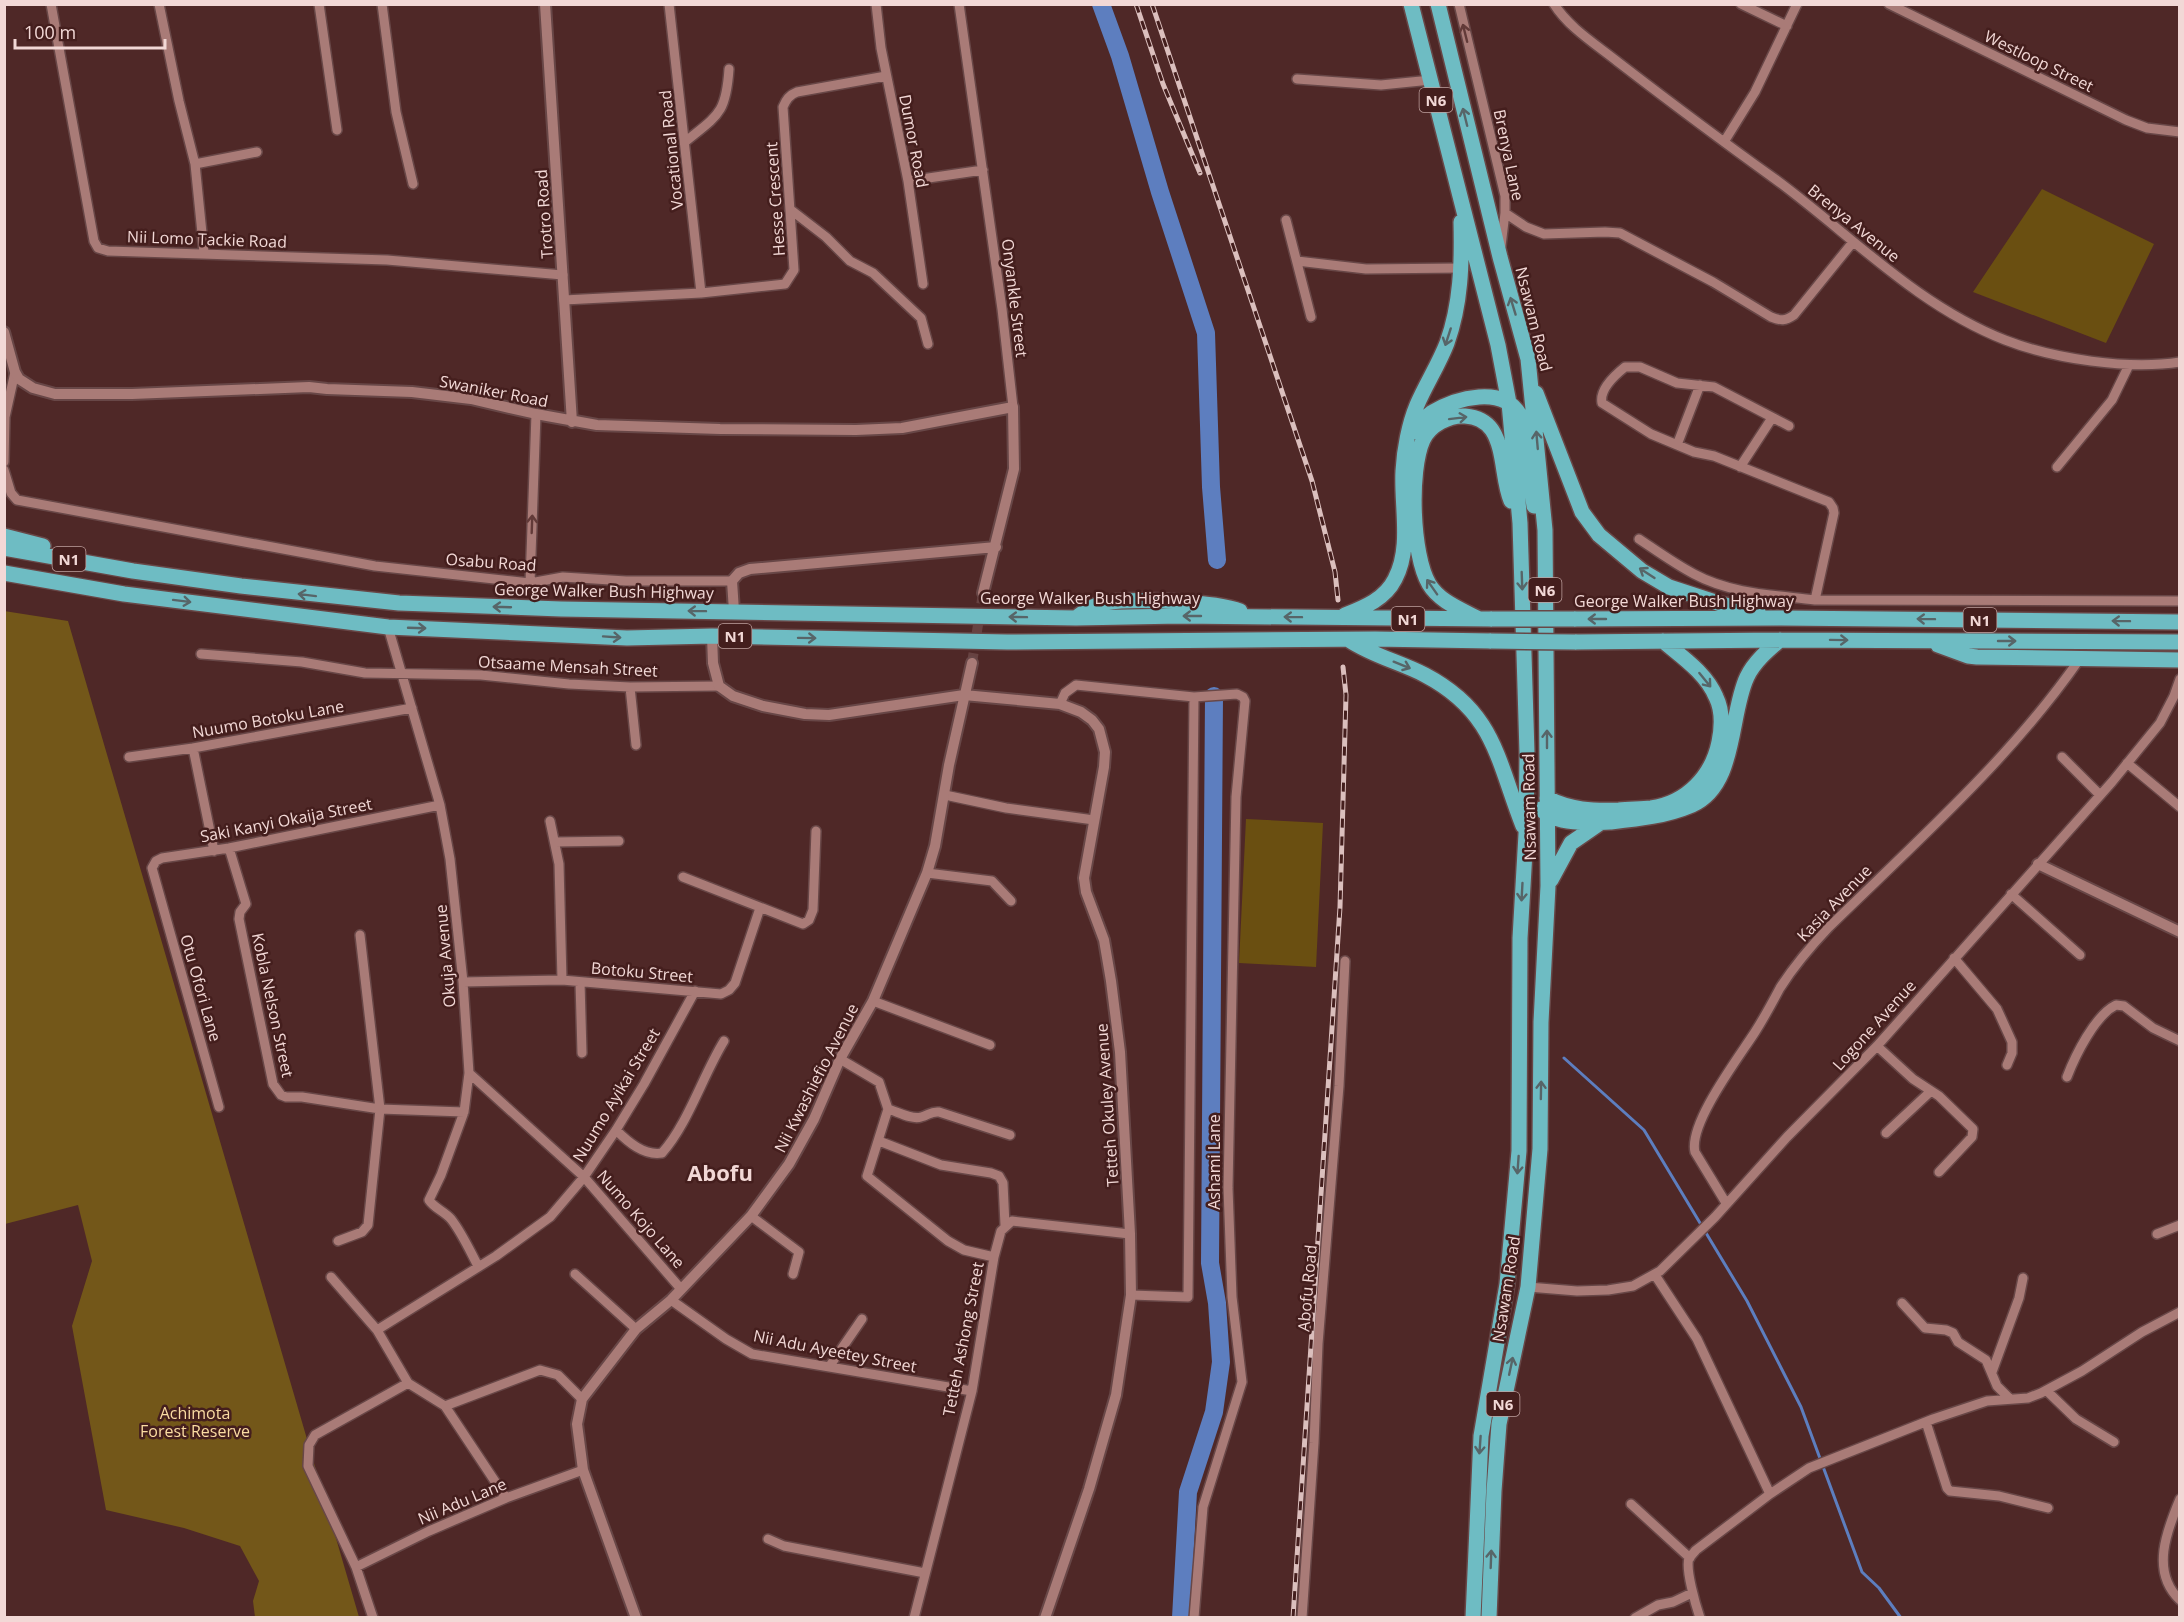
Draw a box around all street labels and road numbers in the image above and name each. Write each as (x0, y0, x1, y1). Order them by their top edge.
street label: Westloop Street (1981, 25, 2098, 97)
road number: N6 (1420, 88, 1452, 112)
street label: Vocational Road (654, 89, 688, 211)
street label: Dumor Road (894, 92, 934, 190)
street label: Brenya Lane (1489, 107, 1529, 203)
street label: Hesse Crescent (760, 141, 790, 257)
street label: Trotro Road (530, 169, 558, 259)
street label: Brenya Avenue (1803, 179, 1905, 267)
street label: Nii Lomo Tackie Road (127, 225, 287, 253)
street label: Onyankle Street (997, 237, 1033, 359)
street label: Nsawam Road (1510, 264, 1558, 374)
street label: Swaniker Road (438, 370, 550, 412)
road number: N1 (52, 547, 86, 571)
street label: Osabu Road (445, 548, 537, 576)
street label: George Walker Bush Highway (494, 578, 715, 604)
road number: N6 (1528, 578, 1562, 602)
street label: George Walker Bush Highway (980, 587, 1201, 609)
street label: George Walker Bush Highway (1574, 590, 1795, 612)
road number: N1 (1392, 607, 1424, 631)
road number: N1 (1964, 608, 1996, 632)
road number: N1 (718, 624, 752, 648)
street label: Otsaame Mensah Street (478, 650, 659, 682)
street label: Nuumo Botoku Lane (190, 695, 346, 743)
street label: Nsawam Road (1517, 753, 1541, 861)
street label: Saki Kanyi Okaija Street (198, 792, 374, 847)
street label: Kasia Avenue (1792, 860, 1876, 946)
street label: Okuja Avenue (430, 903, 460, 1008)
street label: Kobla Nelson Street (247, 931, 299, 1080)
street label: Otu Ofori Lane (175, 932, 227, 1044)
street label: Botoku Street (590, 957, 694, 987)
street label: Logone Avenue (1827, 975, 1921, 1075)
street label: Nii Kwashiefio Avenue (769, 1000, 863, 1156)
street label: Tetteh Okuley Avenue (1090, 1023, 1124, 1187)
street label: Nuumo Ayikai Street (567, 1024, 665, 1166)
street label: Ashami Lane (1203, 1114, 1225, 1210)
street label: Numo Kojo Lane (592, 1165, 690, 1273)
street label: Nsawam Road (1487, 1234, 1525, 1344)
street label: Abofu Road (1292, 1244, 1322, 1332)
street label: Tetteh Ashong Street (937, 1260, 989, 1418)
street label: Nii Adu Ayeetey Street (752, 1324, 919, 1378)
road number: N6 (1486, 1392, 1520, 1416)
street label: Nii Adu Lane (414, 1472, 510, 1530)

